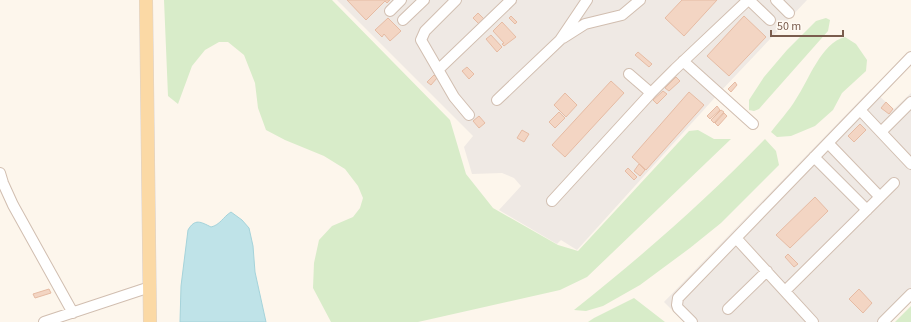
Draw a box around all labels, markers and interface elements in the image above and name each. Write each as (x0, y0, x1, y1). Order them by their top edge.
scale bar (771, 12, 843, 38)
text: 50 m (777, 18, 801, 35)

